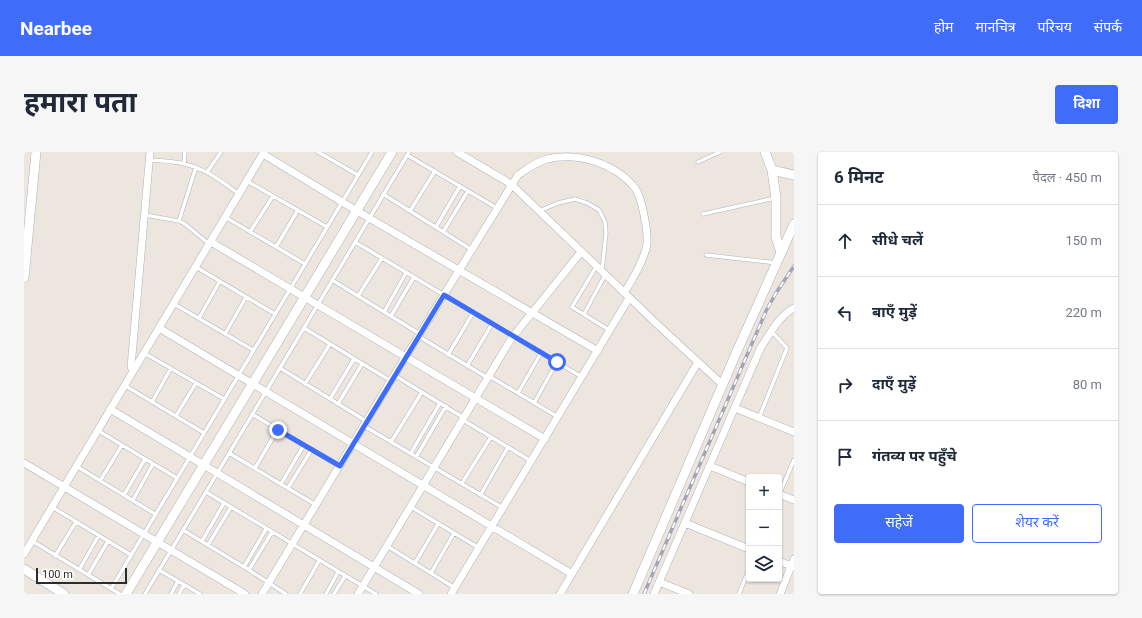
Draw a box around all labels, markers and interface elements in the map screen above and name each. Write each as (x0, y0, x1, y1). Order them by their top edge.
text: Nearbee (20, 17, 92, 40)
text: होम (934, 19, 953, 35)
text: मानचित्र (975, 19, 1016, 35)
text: परिचय (1038, 19, 1072, 35)
text: संपर्क (1094, 19, 1122, 35)
button: दिशा (1055, 85, 1118, 124)
text: हमारा पता (24, 86, 137, 119)
text: 6 मिनट (834, 167, 884, 187)
text: पैदल · 450 m (1033, 170, 1102, 185)
icon: ahead (834, 230, 856, 252)
text: सीधे चलें (872, 231, 923, 249)
text: 150 m (1065, 233, 1102, 248)
icon: left (834, 302, 856, 324)
text: बाएँ मुड़ें (872, 303, 917, 321)
text: 220 m (1065, 305, 1102, 320)
route start (548, 353, 566, 371)
icon: right (834, 374, 856, 396)
text: दाएँ मुड़ें (872, 375, 916, 393)
text: 80 m (1073, 377, 1102, 392)
route end (269, 421, 287, 439)
icon: arrive (834, 446, 856, 468)
text: गंतव्य पर पहुँचे (872, 447, 957, 465)
map controls (746, 474, 782, 582)
button: + (746, 474, 782, 510)
button: सहेजें (834, 504, 964, 543)
button: शेयर करें (972, 504, 1102, 543)
button: − (746, 510, 782, 546)
button: layers (746, 546, 782, 582)
scale bar (36, 566, 127, 585)
text: 100 m (42, 568, 73, 581)

